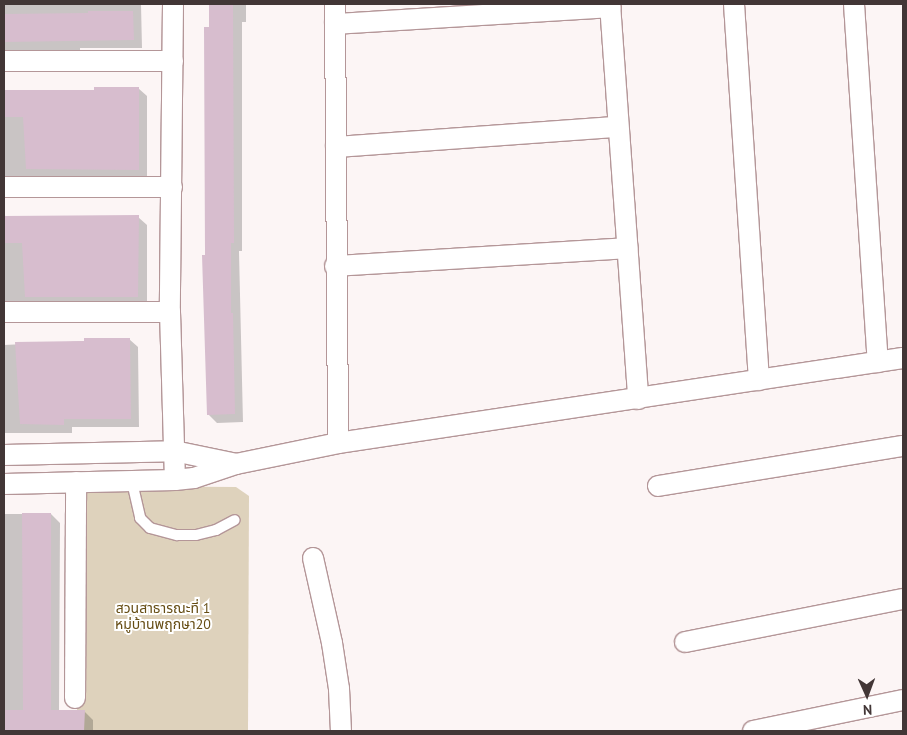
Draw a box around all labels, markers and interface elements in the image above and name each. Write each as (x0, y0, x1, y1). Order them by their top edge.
park label: สวนสาธารณะที่ 1 หมู่บ้านพฤกษา20 (115, 600, 211, 632)
north arrow (842, 670, 892, 720)
text: N (863, 701, 872, 719)

